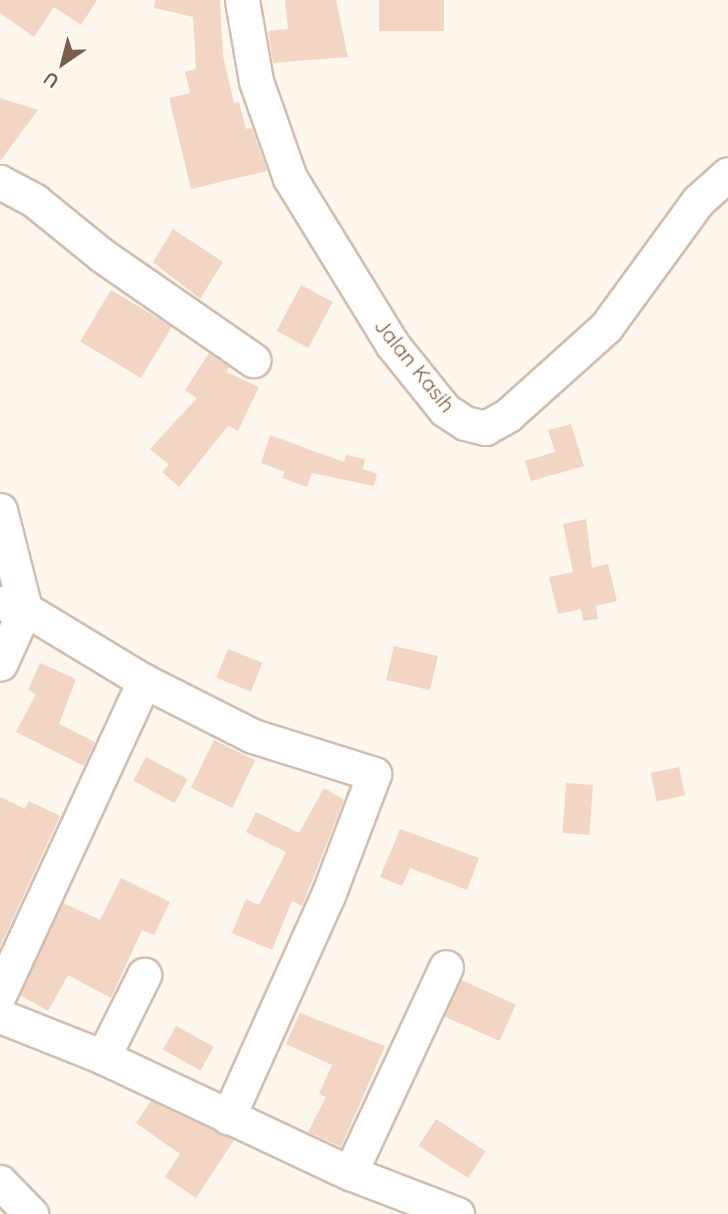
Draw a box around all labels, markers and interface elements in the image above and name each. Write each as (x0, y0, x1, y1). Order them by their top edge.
north arrow (28, 28, 98, 98)
text: U (39, 67, 63, 94)
street label: Jalan Kasih (370, 313, 460, 417)

